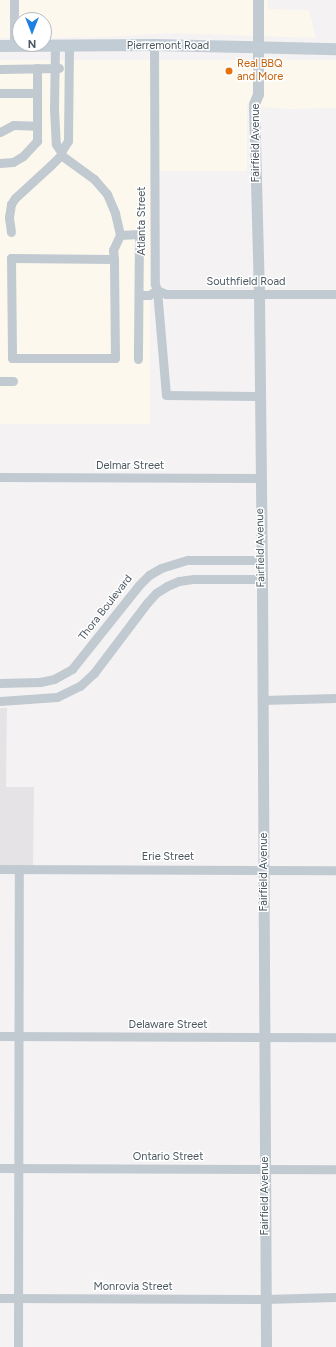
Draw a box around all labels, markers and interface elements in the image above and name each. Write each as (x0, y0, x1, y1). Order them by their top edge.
north arrow (12, 12, 52, 52)
text: N (28, 37, 36, 50)
street label: Pierremont Road (127, 39, 209, 53)
place label: Real BBQ and More (237, 58, 283, 84)
marker: Real BBQ and More (224, 66, 234, 76)
street label: Fairfield Avenue (249, 103, 263, 183)
street label: Atlanta Street (135, 186, 149, 256)
street label: Southfield Road (206, 275, 286, 289)
street label: Delmar Street (96, 459, 164, 473)
street label: Fairfield Avenue (254, 508, 268, 588)
street label: Thora Boulevard (76, 573, 136, 643)
street label: Fairfield Avenue (257, 832, 271, 912)
street label: Erie Street (142, 850, 194, 864)
street label: Delaware Street (129, 1018, 207, 1032)
street label: Ontario Street (133, 1150, 203, 1164)
street label: Fairfield Avenue (258, 1156, 272, 1236)
street label: Monrovia Street (93, 1280, 173, 1294)

